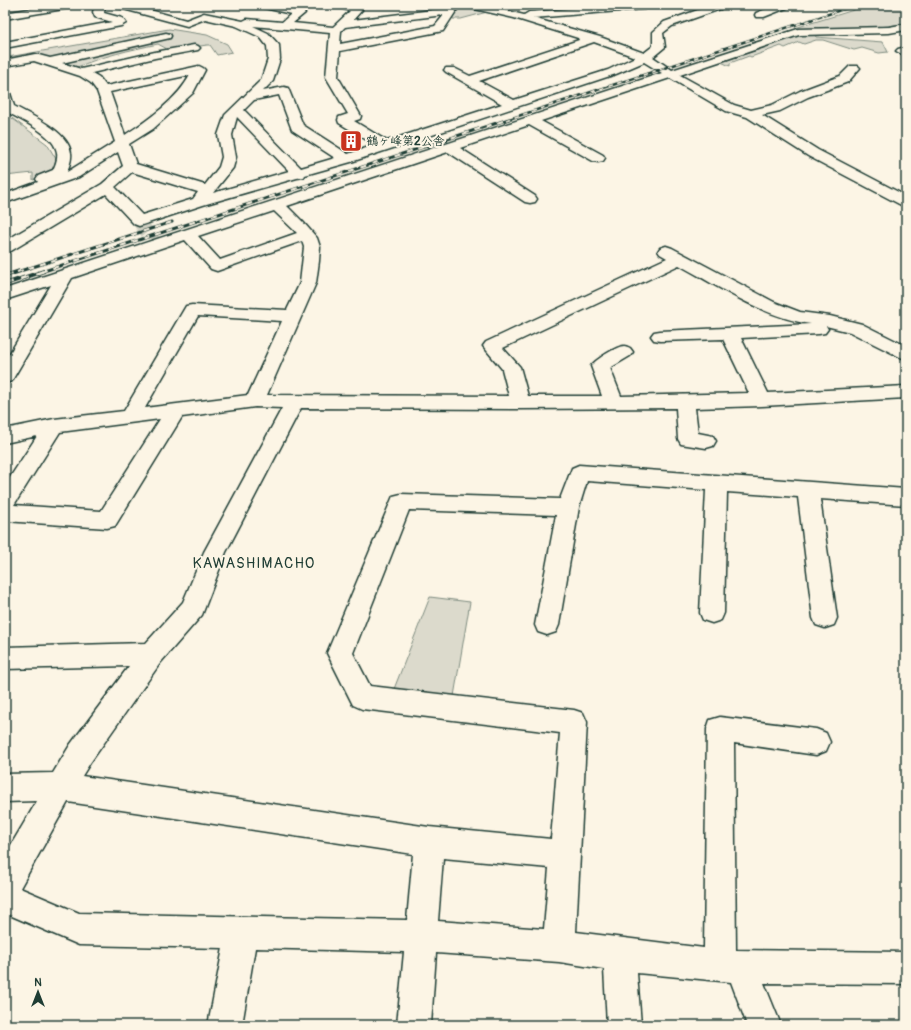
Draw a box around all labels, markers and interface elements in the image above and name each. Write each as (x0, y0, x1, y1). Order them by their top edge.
building icon: 鶴ヶ峰第2公舎 (338, 128, 364, 154)
place label: 鶴ヶ峰第2公舎 (366, 134, 445, 149)
district label: KAWASHIMACHO (193, 554, 315, 573)
north arrow (18, 972, 58, 1012)
text: N (34, 976, 42, 989)

